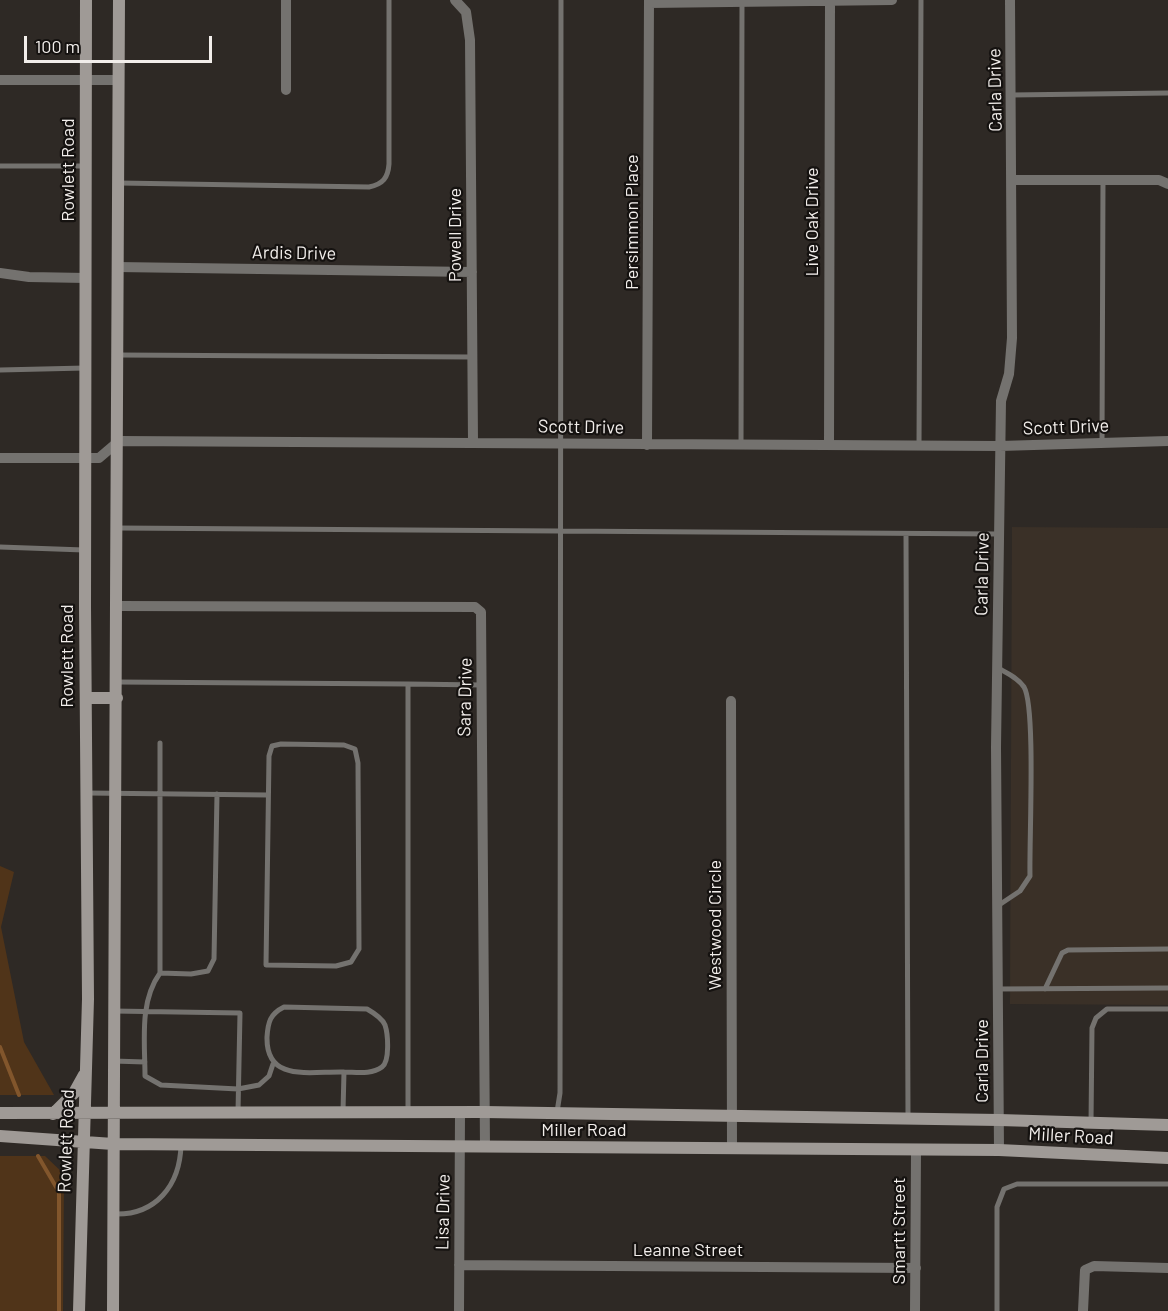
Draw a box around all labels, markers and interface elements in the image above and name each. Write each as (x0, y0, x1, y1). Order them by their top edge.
scale bar (27, 24, 214, 62)
text: 100 m (35, 35, 80, 57)
street label: Carla Drive (983, 48, 1007, 132)
street label: Rowlett Road (57, 118, 79, 222)
street label: Persimmon Place (621, 154, 643, 290)
street label: Live Oak Drive (801, 167, 823, 277)
street label: Powell Drive (444, 188, 466, 282)
street label: Ardis Drive (252, 241, 336, 265)
street label: Scott Drive (538, 415, 624, 439)
street label: Scott Drive (1022, 415, 1110, 439)
street label: Carla Drive (970, 532, 994, 616)
street label: Rowlett Road (56, 604, 78, 708)
street label: Sara Drive (454, 657, 476, 737)
street label: Westwood Circle (704, 860, 726, 990)
street label: Carla Drive (971, 1019, 993, 1103)
street label: Rowlett Road (53, 1089, 79, 1193)
street label: Miller Road (541, 1119, 627, 1141)
street label: Miller Road (1028, 1123, 1114, 1149)
street label: Lisa Drive (432, 1174, 454, 1250)
street label: Smartt Street (888, 1177, 910, 1285)
street label: Leanne Street (633, 1239, 743, 1261)

